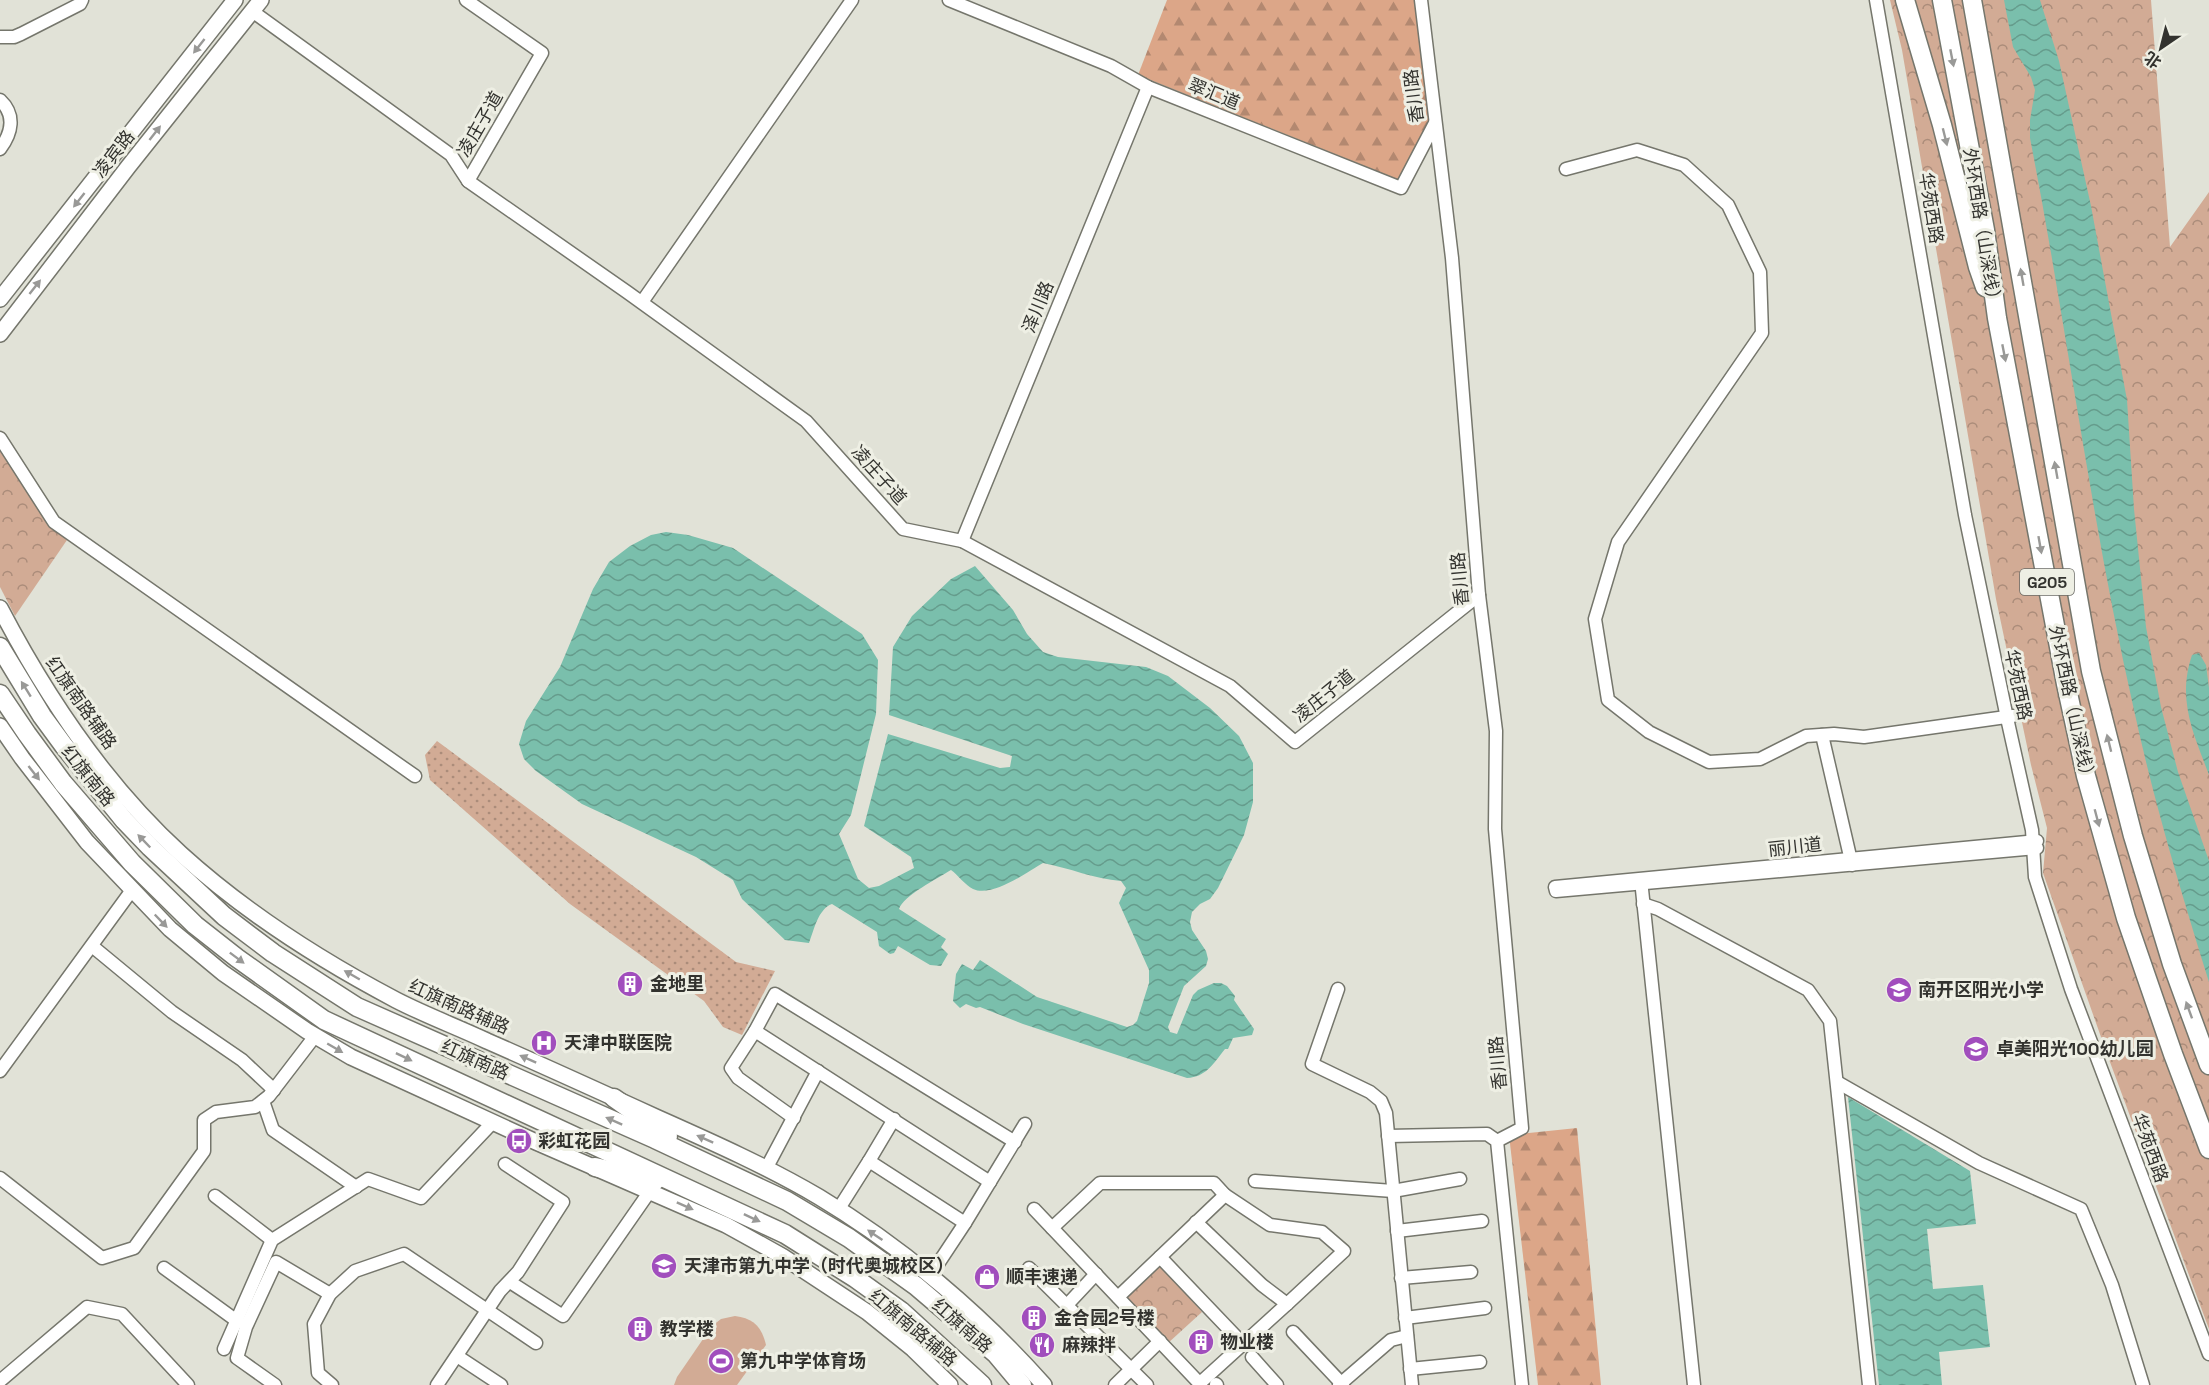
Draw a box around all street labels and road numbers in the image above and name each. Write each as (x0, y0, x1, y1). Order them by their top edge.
street label: 香川路 (1399, 68, 1428, 124)
street label: 翠汇道 (1185, 73, 1244, 114)
street label: 凌庄子道 (452, 87, 508, 161)
street label: 凌宾路 (88, 125, 139, 182)
street label: 外环西路（山深线） (1958, 146, 2007, 310)
street label: 华苑西路 (1915, 171, 1948, 245)
street label: 泽川路 (1017, 277, 1058, 336)
street label: 凌庄子道 (847, 440, 912, 509)
street label: 香川路 (1446, 551, 1473, 607)
road number: G205 (2020, 569, 2074, 595)
street label: 外环西路（山深线） (2044, 623, 2101, 787)
street label: 华苑西路 (2000, 647, 2037, 723)
street label: 红旗南路辅路 (41, 652, 122, 754)
street label: 凌庄子道 (1288, 664, 1359, 727)
street label: 红旗南路 (57, 740, 120, 811)
street label: 丽川道 (1767, 832, 1823, 861)
street label: 红旗南路辅路 (405, 974, 513, 1039)
street label: 红旗南路 (438, 1034, 513, 1085)
street label: 香川路 (1484, 1035, 1511, 1091)
street label: 华苑西路 (2127, 1110, 2174, 1186)
street label: 红旗南路辅路 (865, 1284, 962, 1371)
street label: 红旗南路 (928, 1293, 997, 1358)

